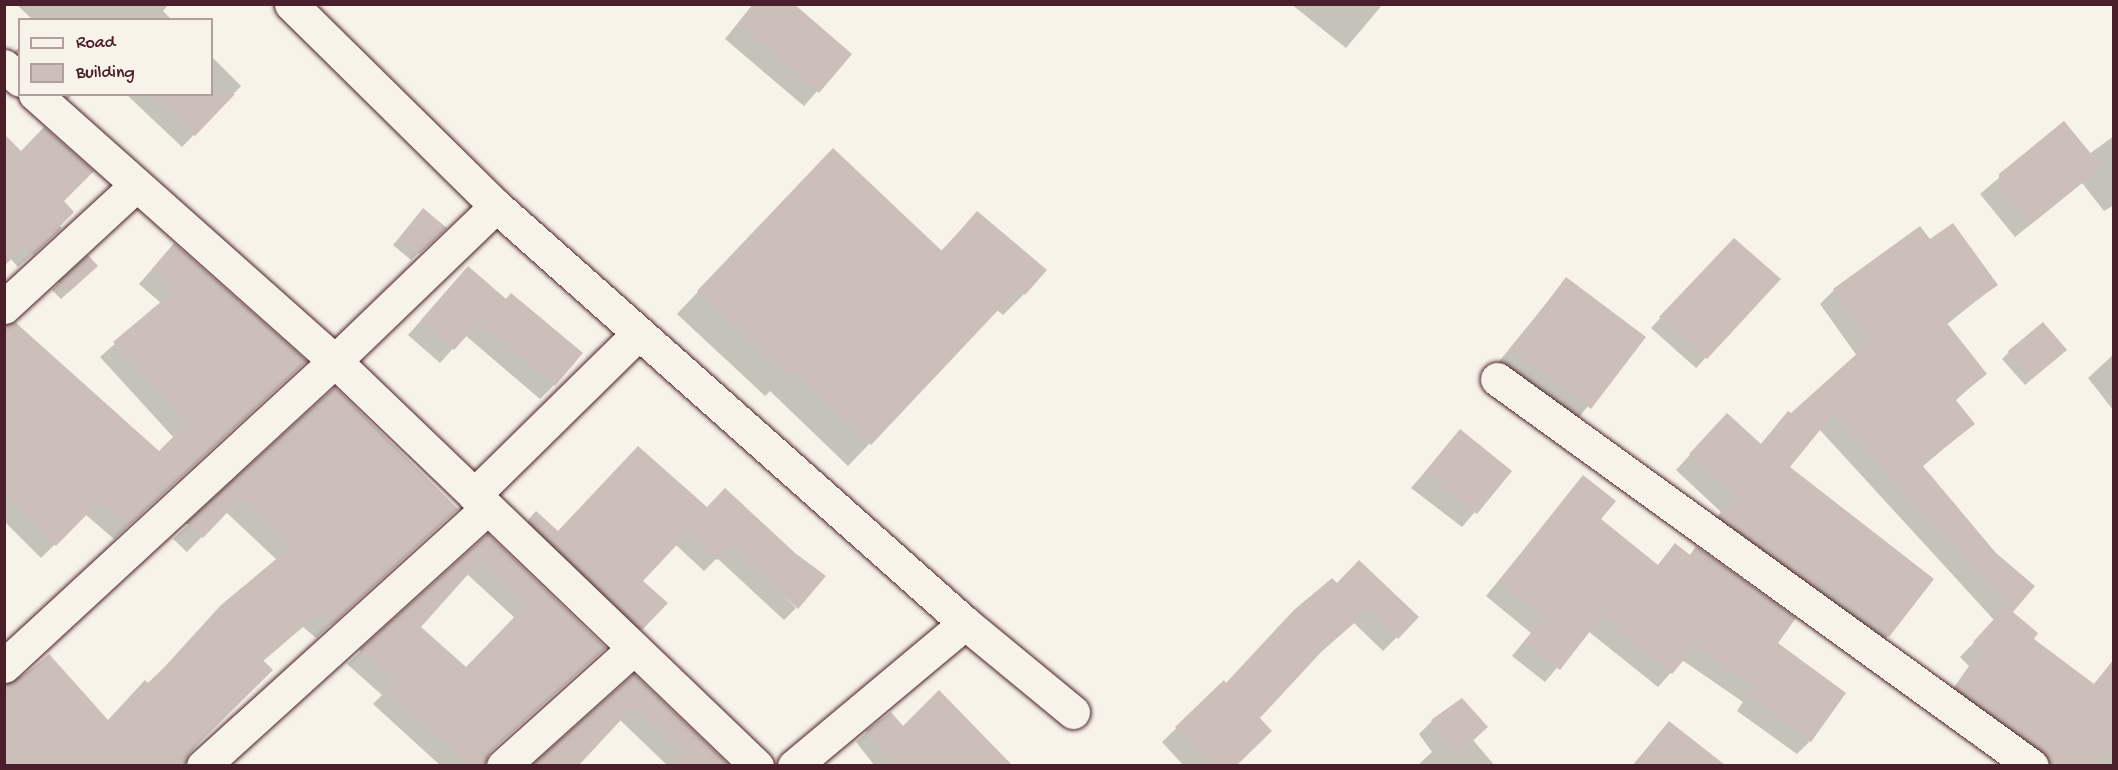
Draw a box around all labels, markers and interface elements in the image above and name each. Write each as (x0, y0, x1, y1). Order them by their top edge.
legend (18, 18, 213, 96)
text: Road (76, 33, 115, 54)
text: Building (76, 63, 135, 84)

